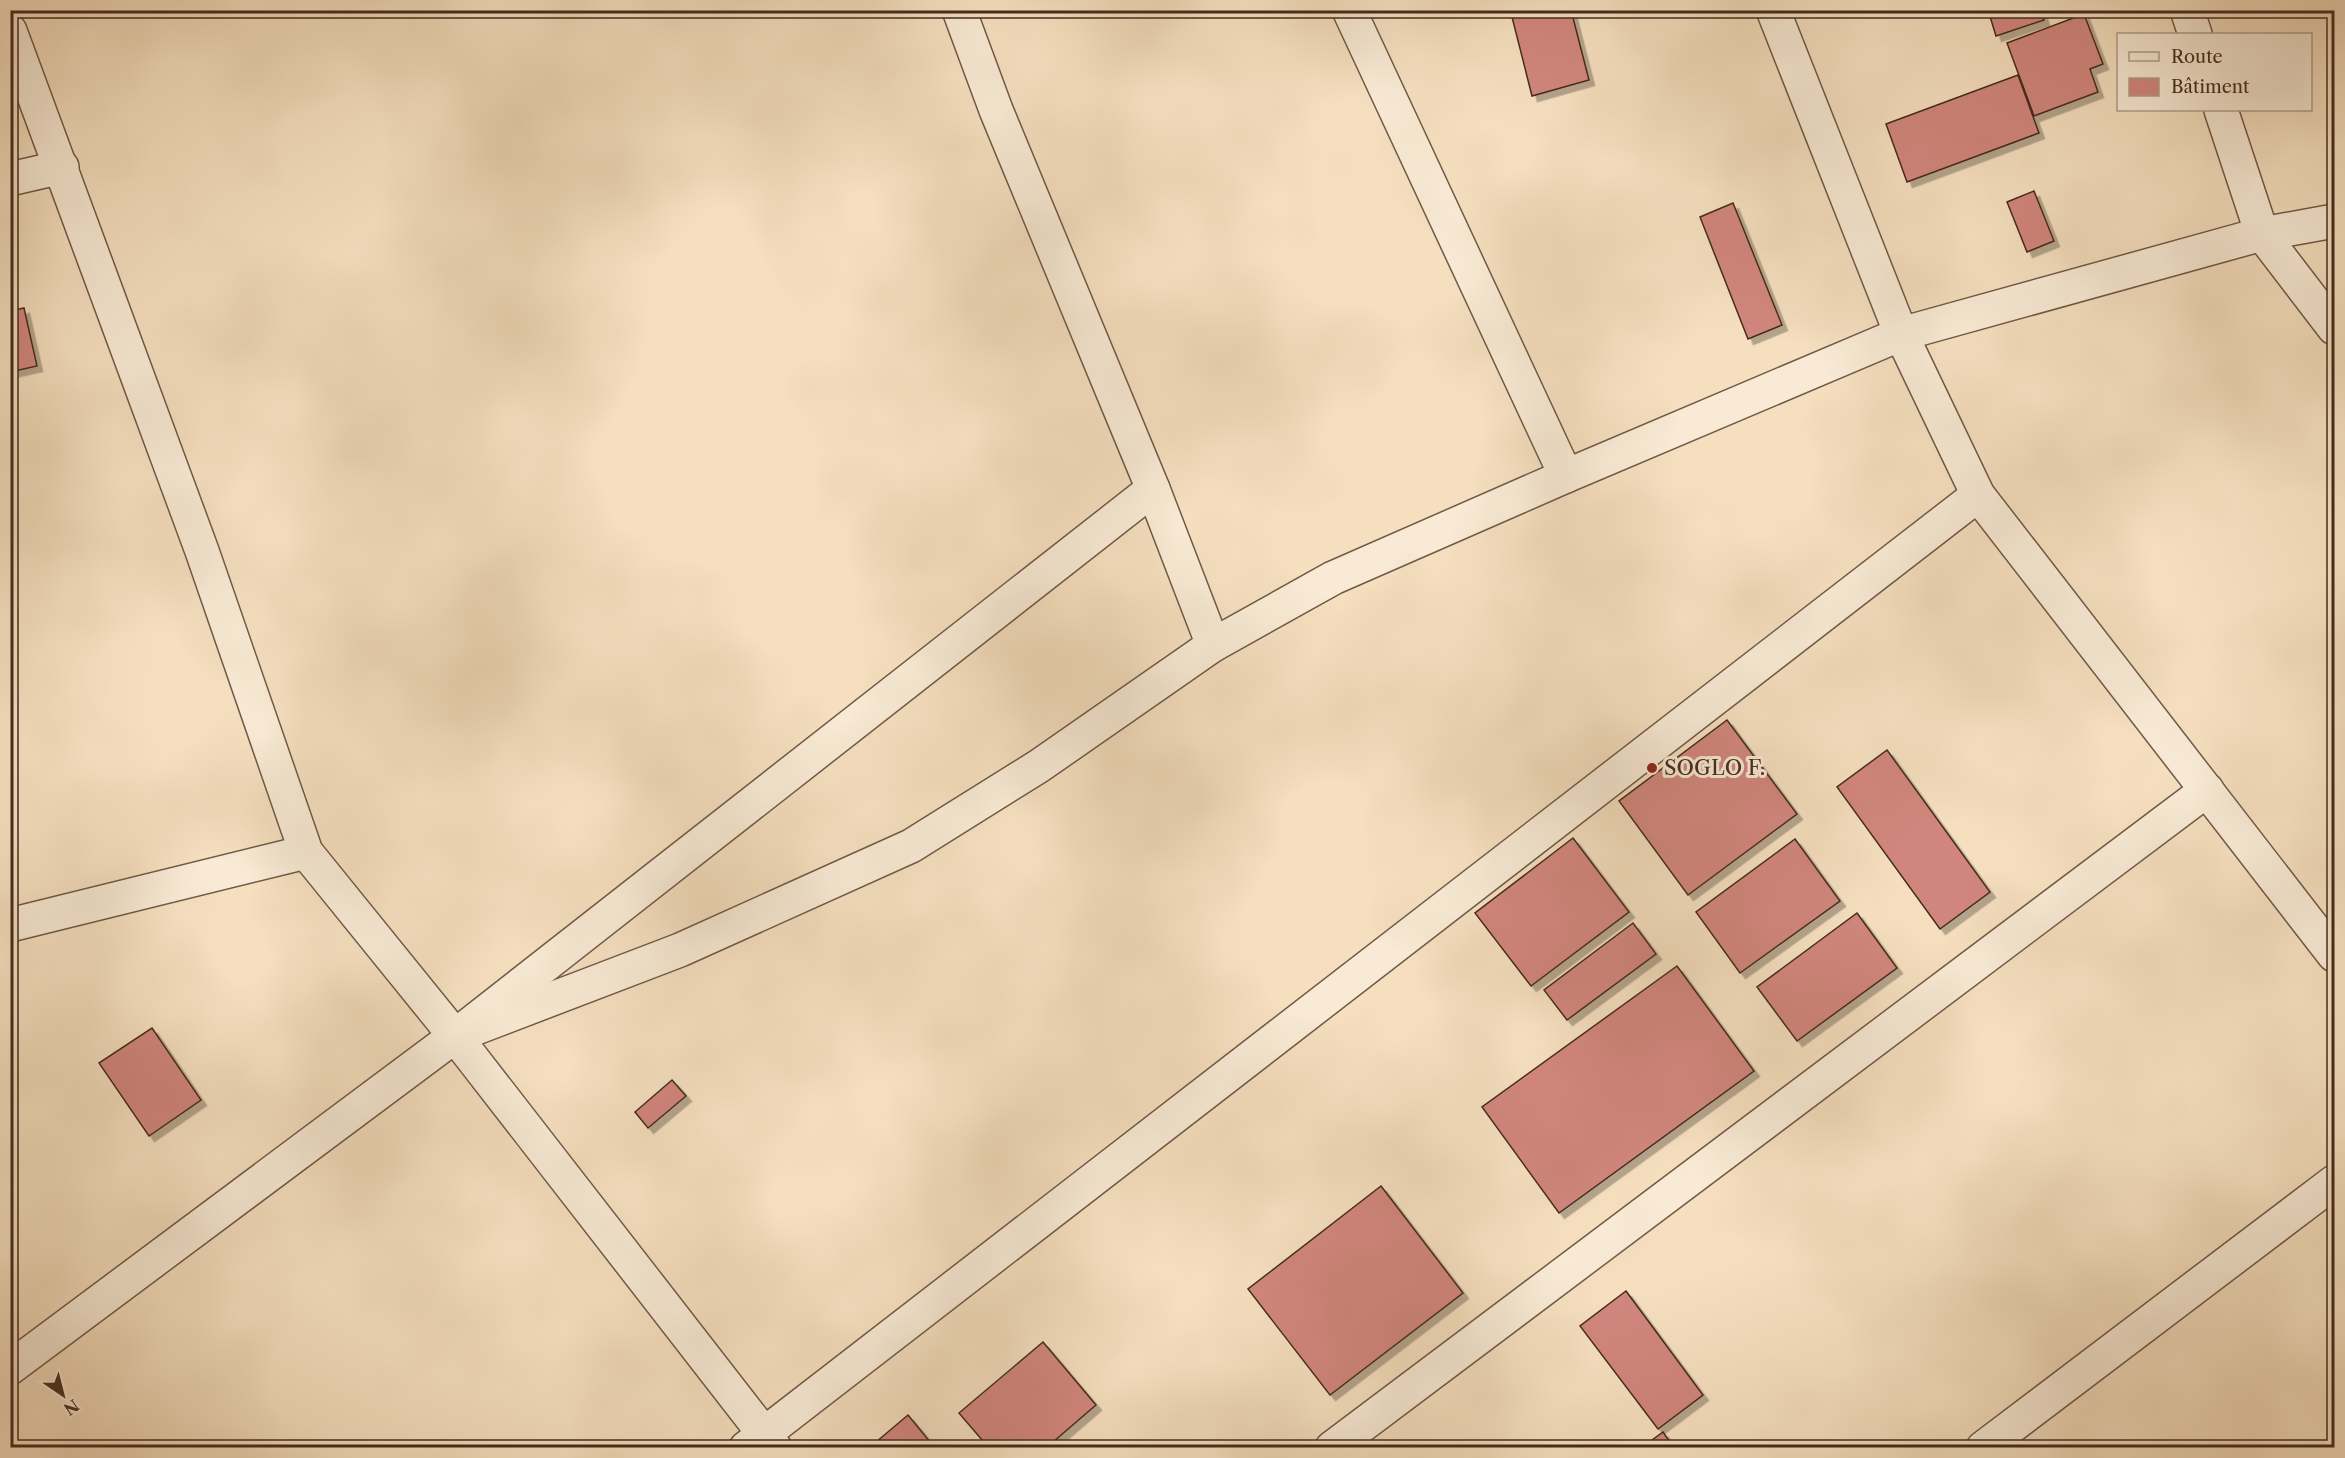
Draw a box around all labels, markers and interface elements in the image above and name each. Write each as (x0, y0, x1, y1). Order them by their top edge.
legend (2117, 33, 2312, 111)
text: Route (2171, 46, 2223, 68)
text: Bâtiment (2171, 76, 2250, 98)
place label: SOGLO F. (1664, 755, 1765, 780)
marker: SOGLO F. (1645, 761, 1659, 775)
north arrow (33, 1365, 93, 1425)
text: N (60, 1395, 83, 1420)

